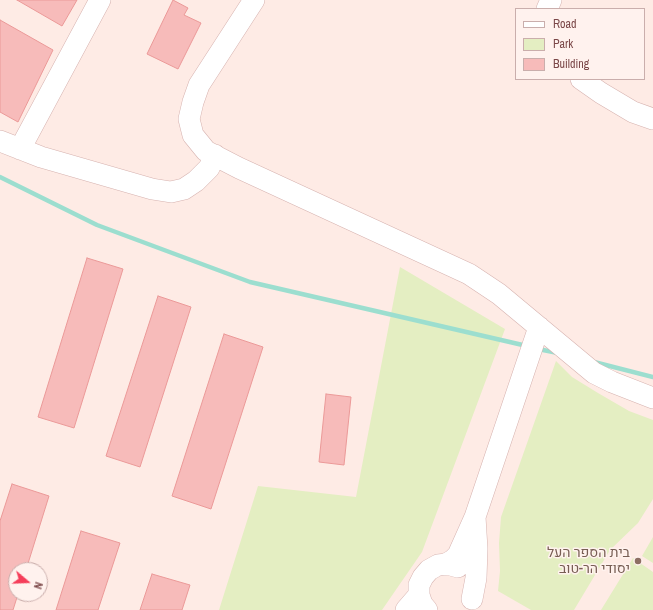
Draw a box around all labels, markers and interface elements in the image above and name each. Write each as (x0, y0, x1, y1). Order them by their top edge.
legend (515, 8, 645, 80)
text: Road (553, 16, 577, 32)
text: Park (553, 36, 573, 52)
text: Building (553, 56, 589, 72)
place label: בית הספר העל יסודי הר-טוב (547, 545, 630, 578)
marker: בית הספר העל יסודי הר-טוב (633, 556, 643, 566)
north arrow (8, 562, 48, 602)
text: N (31, 580, 46, 591)

